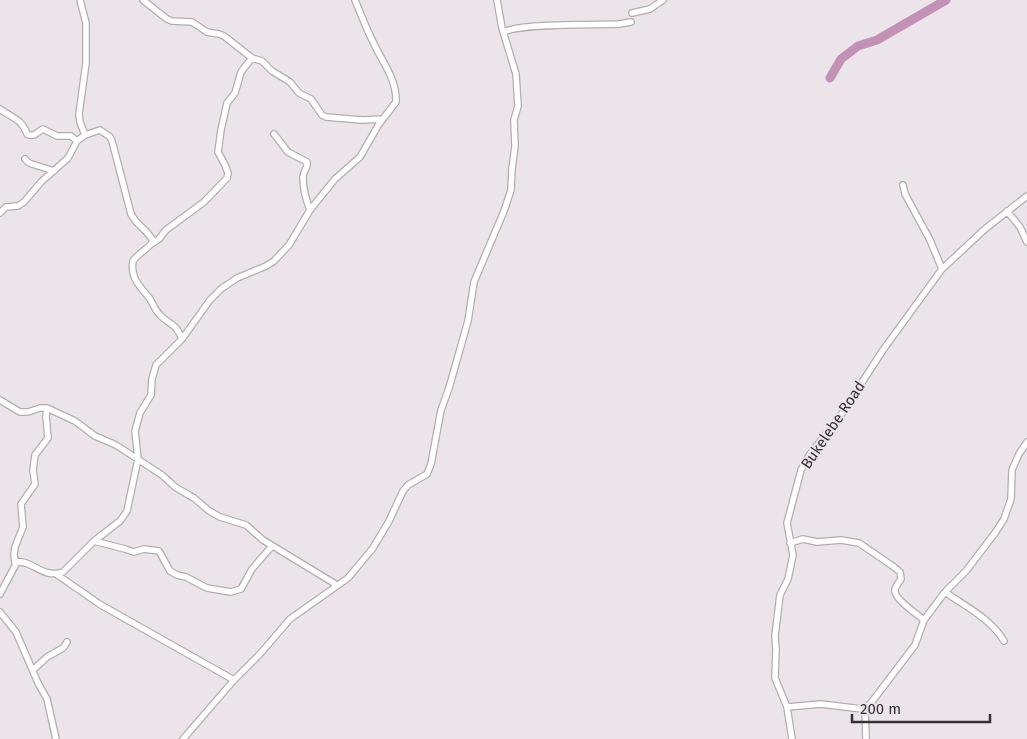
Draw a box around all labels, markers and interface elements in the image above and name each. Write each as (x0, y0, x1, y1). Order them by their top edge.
street label: Bukelebe Road (797, 378, 869, 472)
scale bar (852, 692, 990, 724)
text: 200 m (860, 700, 901, 718)

